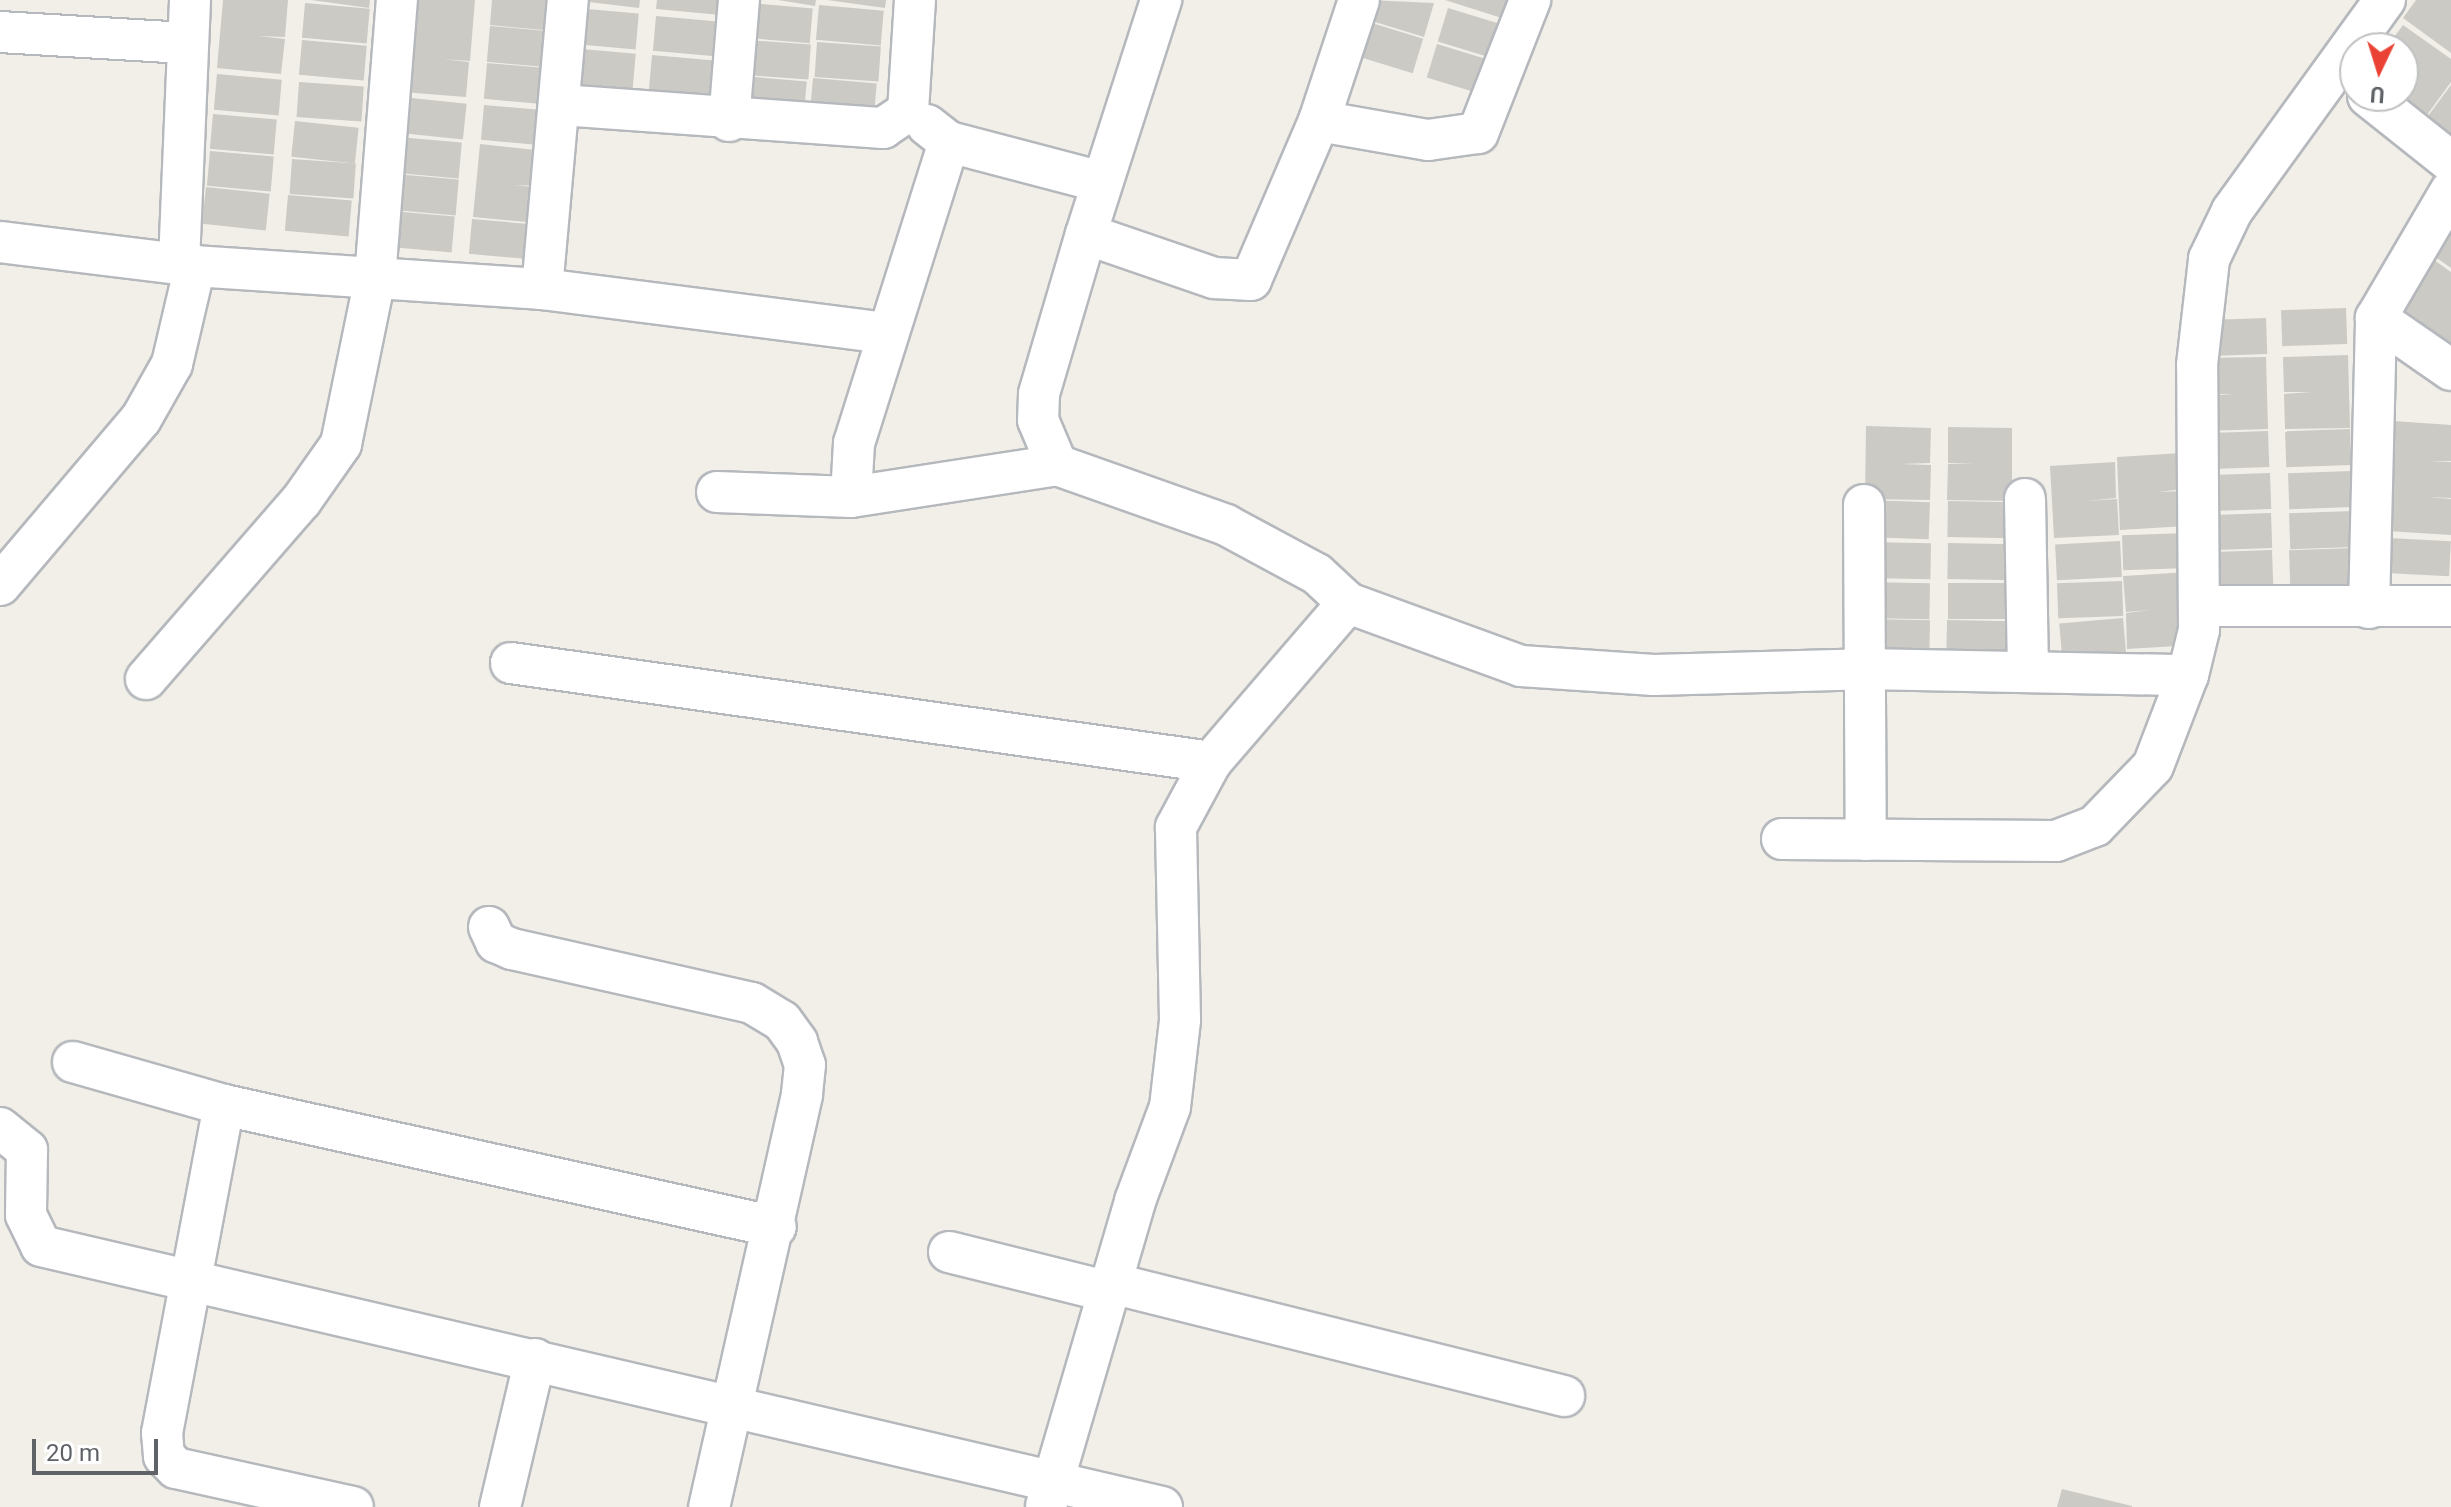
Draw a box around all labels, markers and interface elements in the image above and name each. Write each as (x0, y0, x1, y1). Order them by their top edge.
north arrow (2339, 32, 2419, 112)
text: U (2369, 81, 2386, 107)
scale bar (36, 1423, 162, 1473)
text: 20 m (46, 1439, 100, 1467)

